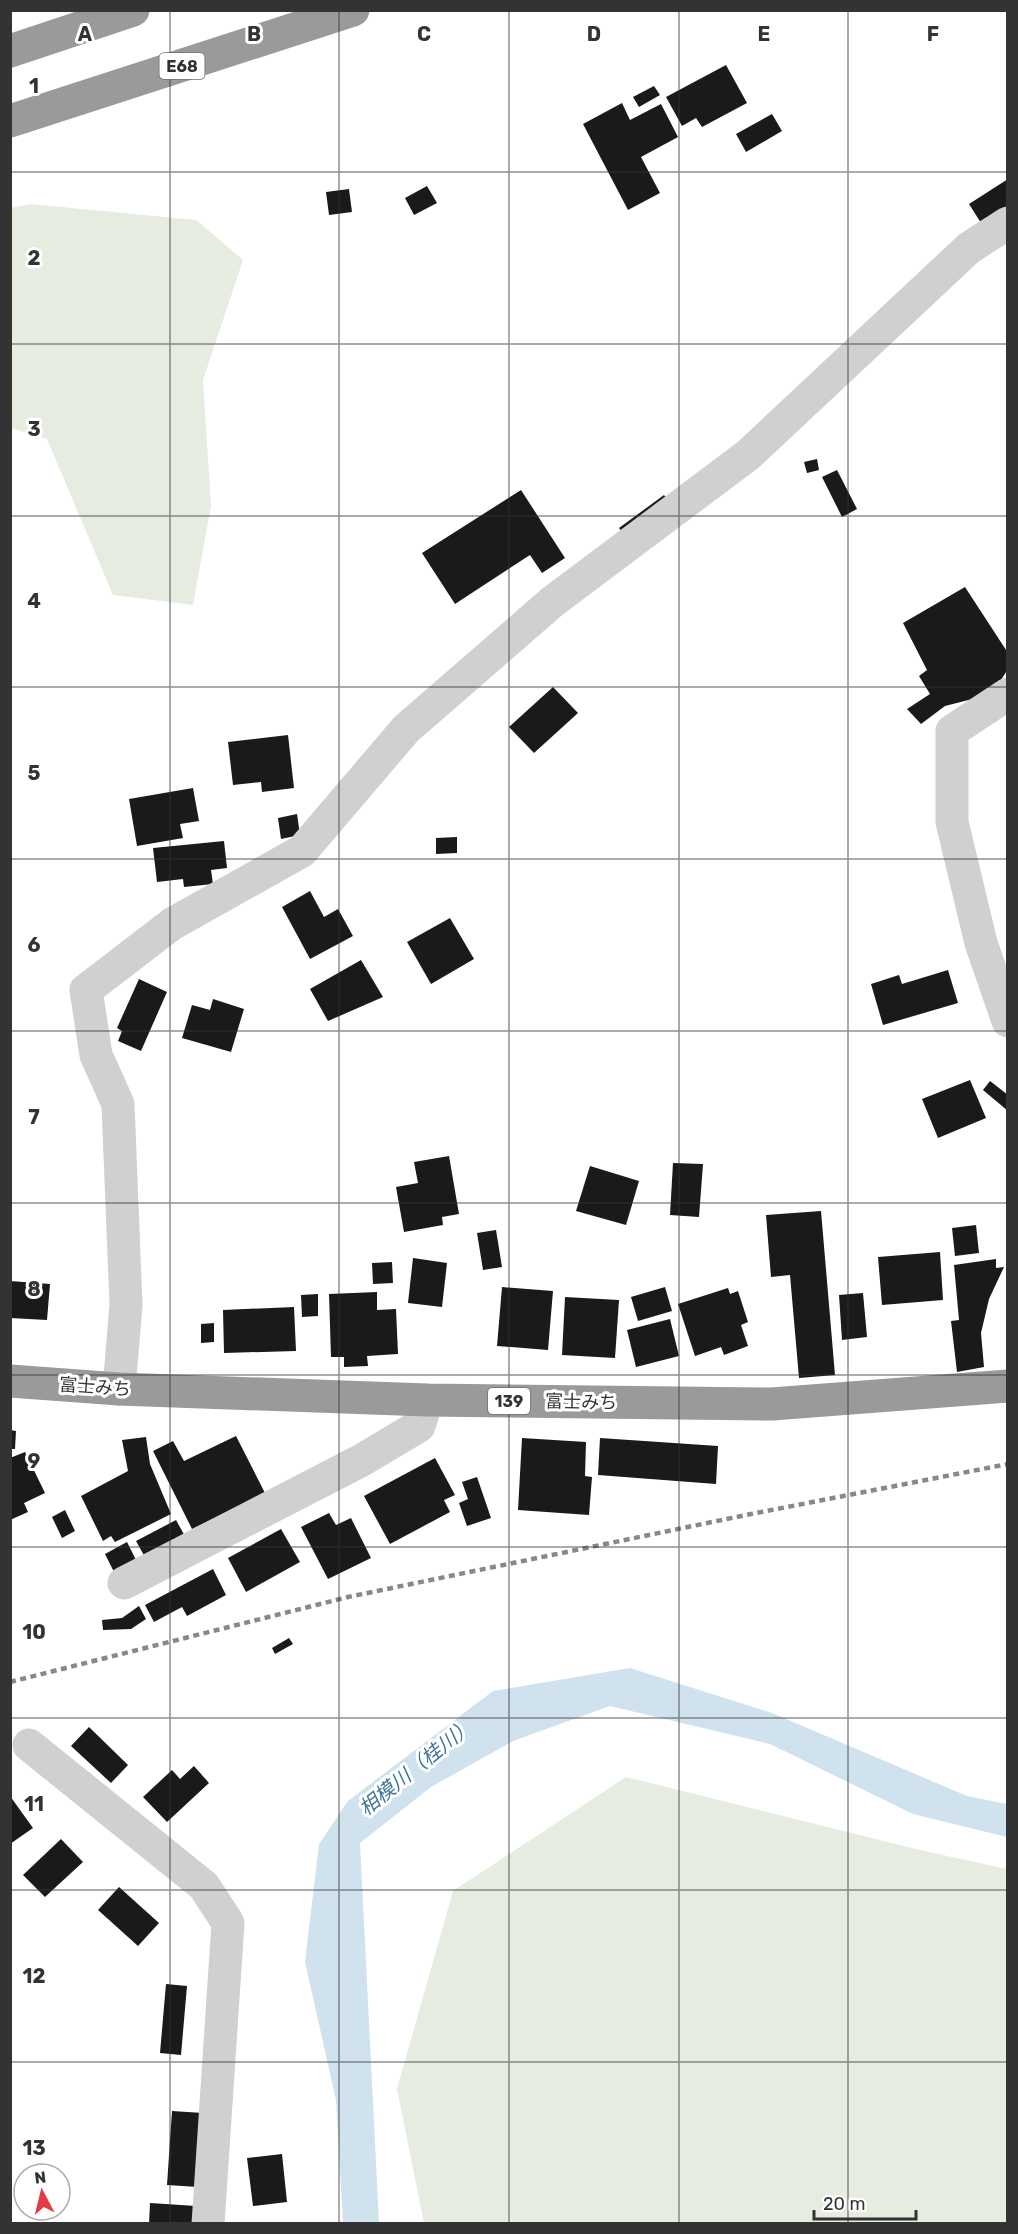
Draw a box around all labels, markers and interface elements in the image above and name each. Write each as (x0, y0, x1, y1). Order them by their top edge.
text: A (78, 22, 93, 46)
text: B (247, 22, 261, 46)
text: C (417, 22, 431, 46)
text: D (587, 22, 601, 46)
text: E (758, 22, 770, 46)
text: F (927, 22, 939, 46)
road number: E68 (160, 53, 204, 79)
text: 1 (29, 74, 39, 98)
text: 2 (28, 246, 41, 270)
text: 3 (27, 417, 41, 441)
text: 4 (27, 589, 41, 613)
text: 5 (28, 761, 41, 785)
text: 6 (27, 933, 41, 957)
text: 7 (28, 1105, 40, 1129)
text: 8 (27, 1277, 41, 1301)
street label: 富士みち (58, 1374, 132, 1400)
road number: 139 (488, 1388, 530, 1414)
street label: 富士みち (545, 1390, 617, 1414)
text: 9 (28, 1449, 41, 1473)
text: 10 (22, 1620, 46, 1644)
water label: 相模川（桂川） (354, 1714, 478, 1820)
text: 11 (24, 1792, 44, 1816)
text: 12 (23, 1964, 45, 1988)
text: 13 (22, 2136, 46, 2160)
north arrow (12, 2162, 72, 2222)
text: N (33, 2167, 47, 2188)
scale bar (814, 2183, 916, 2221)
text: 20 m (823, 2193, 865, 2215)

